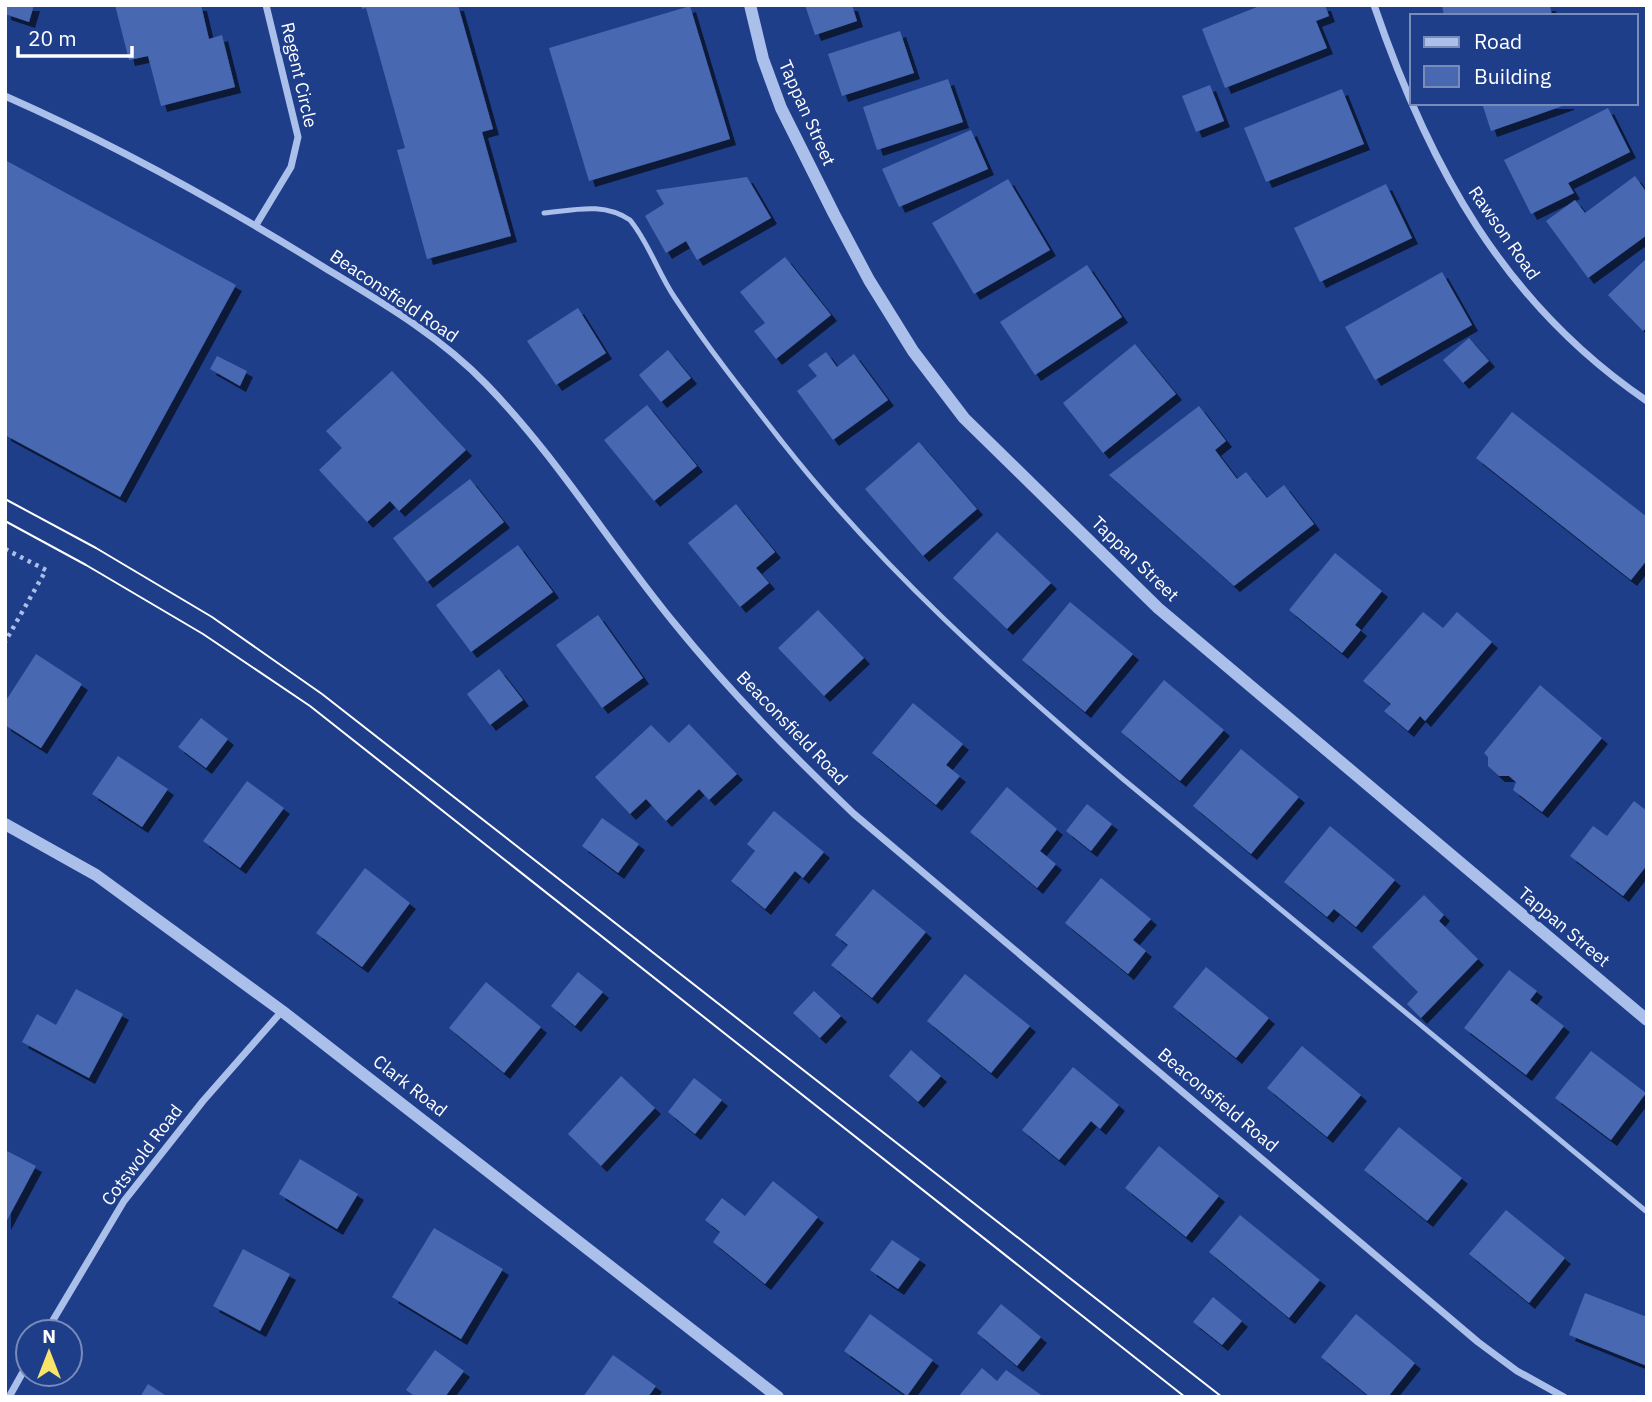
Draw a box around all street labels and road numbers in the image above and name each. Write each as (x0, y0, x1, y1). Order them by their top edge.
street label: Regent Circle (276, 20, 323, 130)
street label: Tappan Street (774, 57, 841, 169)
street label: Rawson Road (1464, 181, 1545, 284)
street label: Beaconsfield Road (326, 244, 463, 347)
street label: Tappan Street (1087, 511, 1184, 606)
street label: Beaconsfield Road (732, 666, 853, 790)
street label: Tappan Street (1514, 881, 1615, 972)
street label: Beaconsfield Road (1153, 1043, 1283, 1157)
street label: Clark Road (369, 1050, 452, 1122)
street label: Cotswold Road (96, 1099, 187, 1210)

